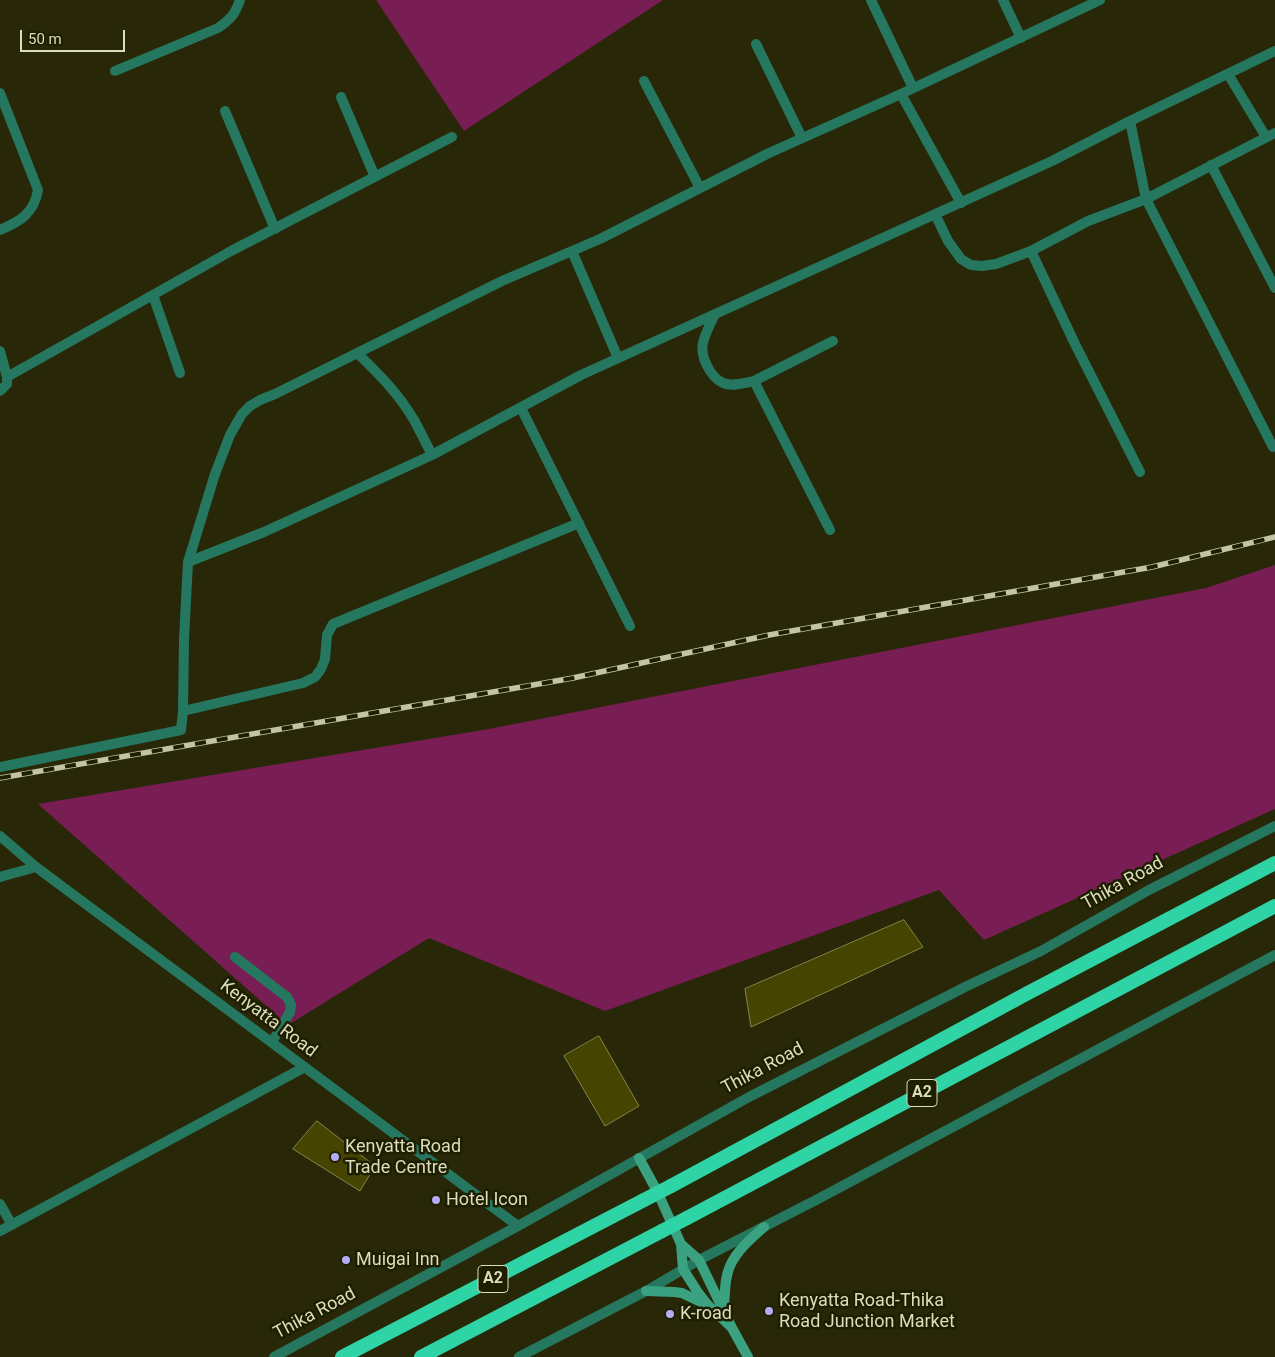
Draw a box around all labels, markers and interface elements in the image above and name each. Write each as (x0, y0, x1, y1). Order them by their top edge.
scale bar (22, 20, 128, 52)
text: 50 m (28, 30, 62, 48)
street label: Thika Road (1079, 853, 1167, 915)
street label: Kenyatta Road (215, 975, 321, 1063)
street label: Thika Road (718, 1038, 808, 1100)
road number: A2 (907, 1080, 937, 1106)
place label: Kenyatta Road Trade Centre (345, 1136, 461, 1178)
marker: Kenyatta Road Trade Centre (329, 1151, 341, 1163)
place label: Hotel Icon (446, 1189, 528, 1211)
marker: Hotel Icon (430, 1194, 442, 1206)
place label: Muigai Inn (356, 1249, 440, 1271)
marker: Muigai Inn (340, 1254, 352, 1266)
road number: A2 (478, 1266, 508, 1292)
street label: Thika Road (270, 1283, 360, 1345)
place label: Kenyatta Road-Thika Road Junction Market (779, 1290, 955, 1332)
place label: K-road (680, 1303, 732, 1325)
marker: Kenyatta Road-Thika Road Junction Market (763, 1305, 775, 1317)
marker: K-road (664, 1308, 676, 1320)

